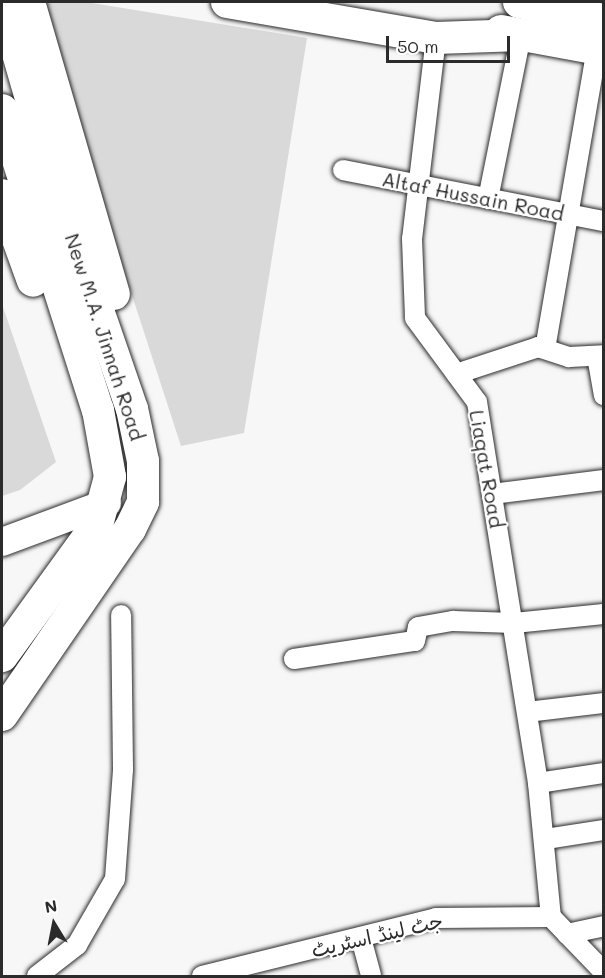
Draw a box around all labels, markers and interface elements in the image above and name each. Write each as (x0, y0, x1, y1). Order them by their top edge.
scale bar (389, 24, 514, 62)
text: 50 m (397, 34, 439, 58)
street label: Altaf Hussain Road (380, 167, 566, 225)
street label: New M.A. Jinnah Road (60, 230, 150, 444)
street label: Liaqat Road (465, 408, 509, 530)
north arrow (24, 894, 84, 954)
text: N (43, 894, 59, 917)
street label: جٹ لینڈ اسٹریٹ (309, 908, 445, 962)

